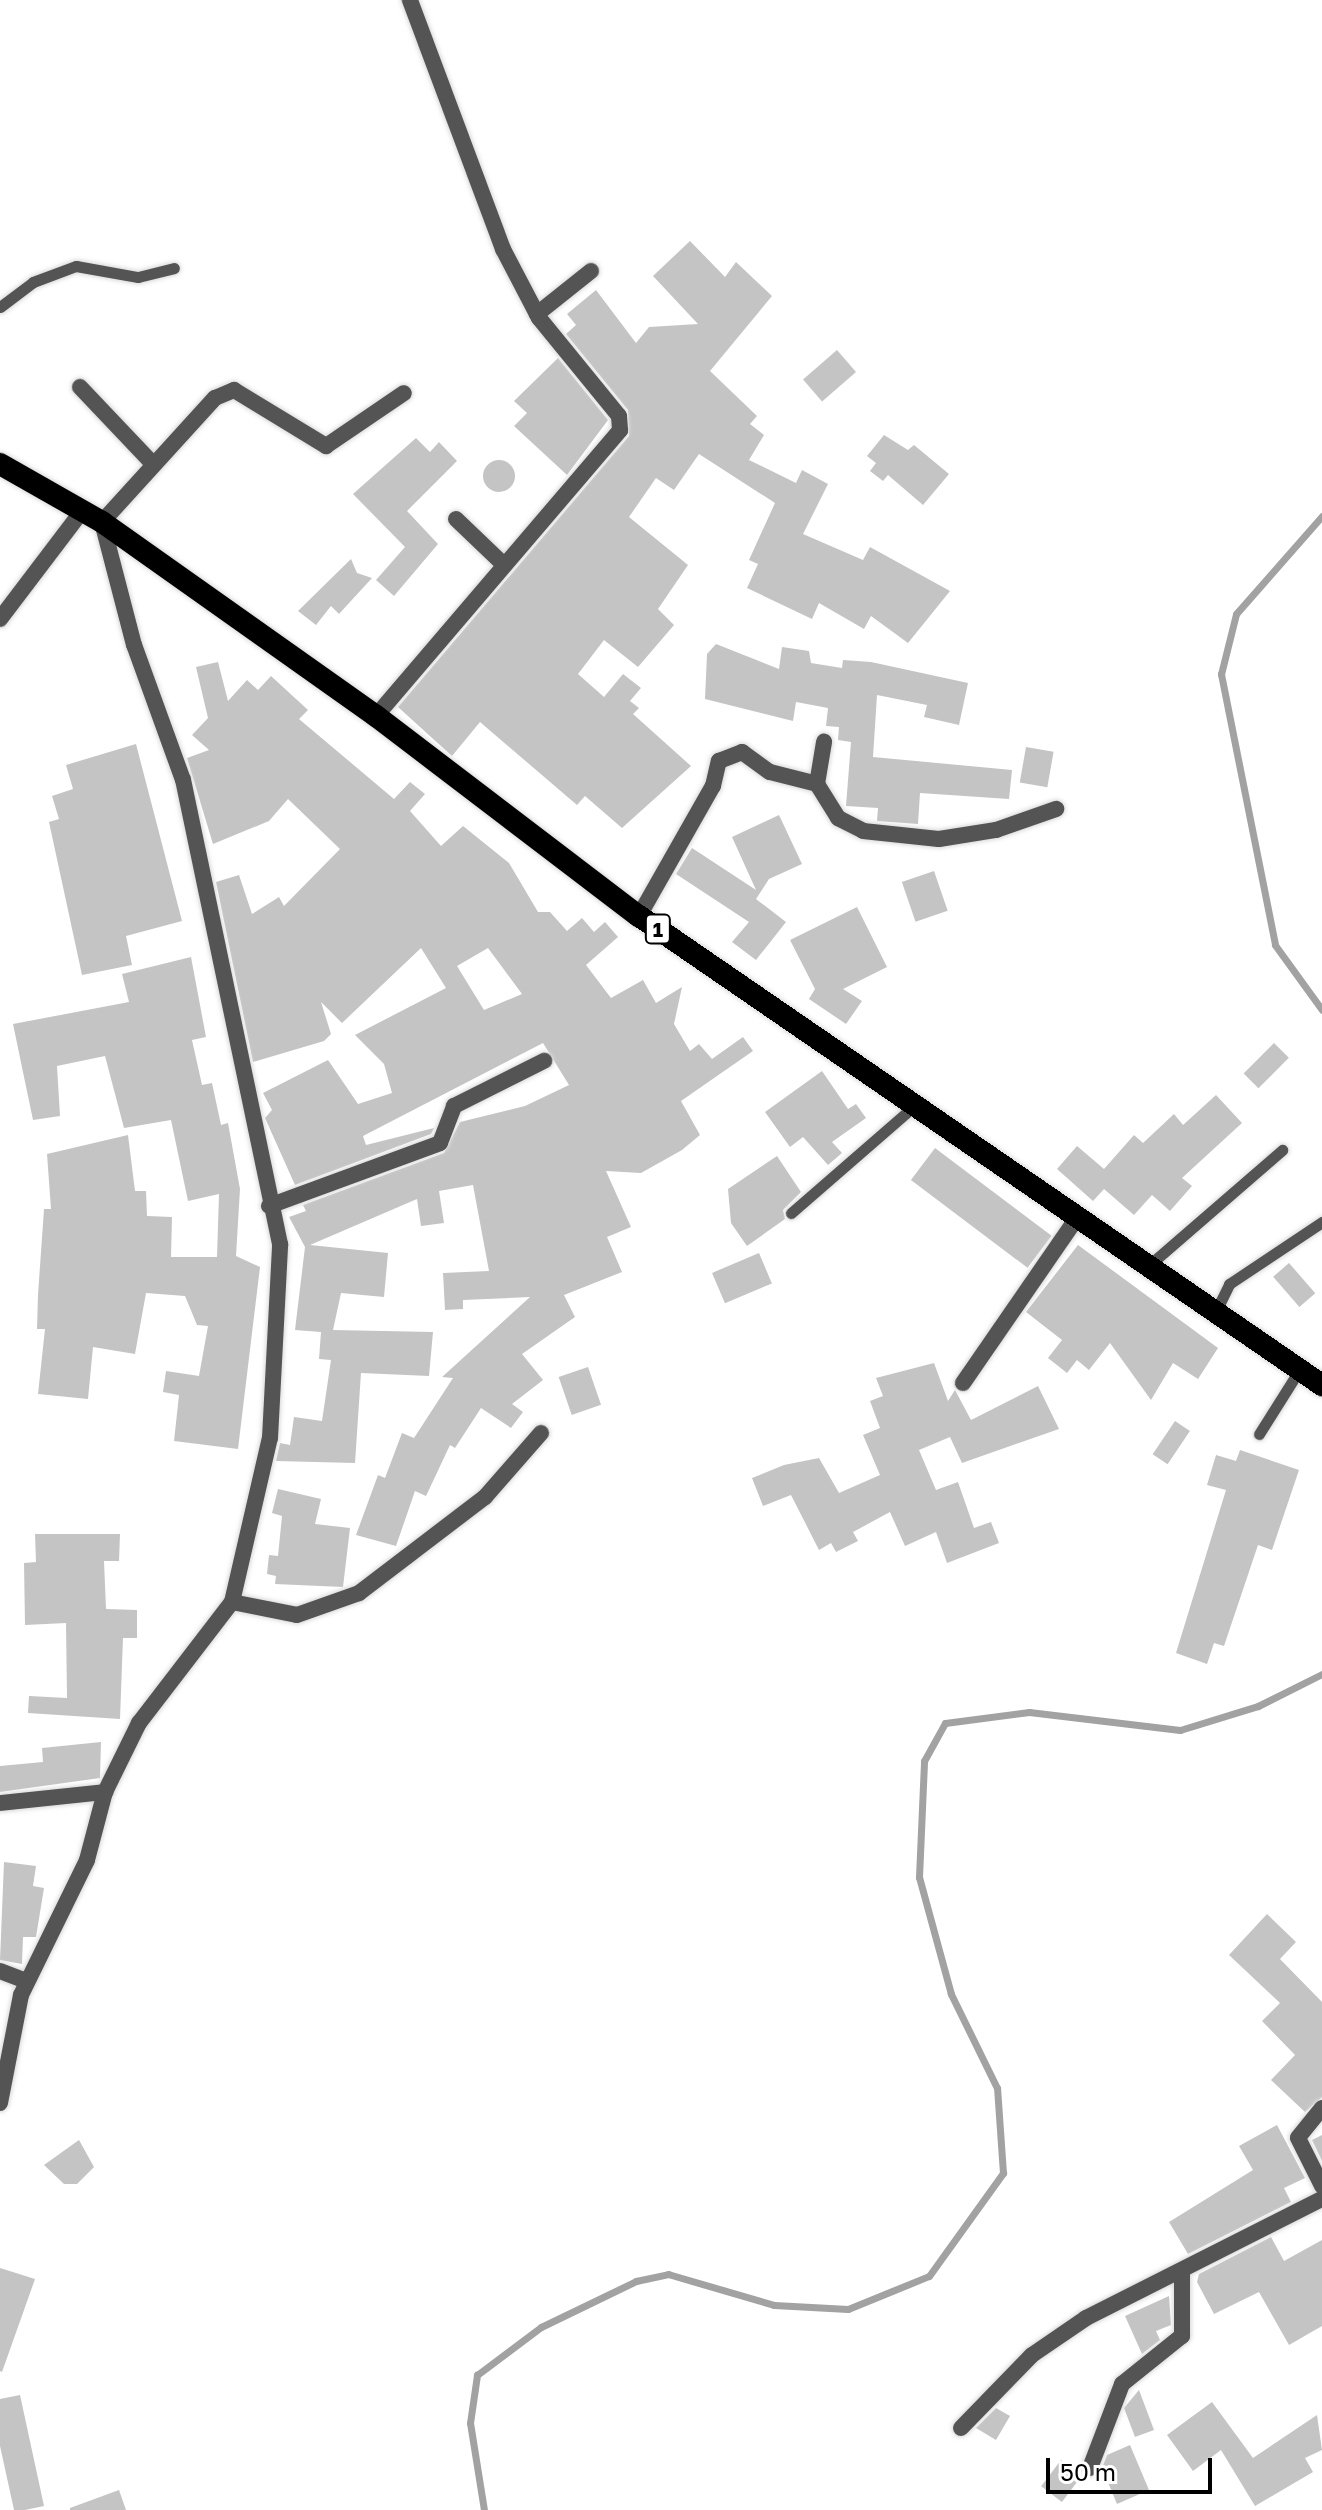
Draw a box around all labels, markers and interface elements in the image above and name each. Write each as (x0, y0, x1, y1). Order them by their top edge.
road number: 1 (644, 913, 672, 945)
scale bar (1050, 2442, 1216, 2492)
text: 50 m (1060, 2457, 1116, 2486)

